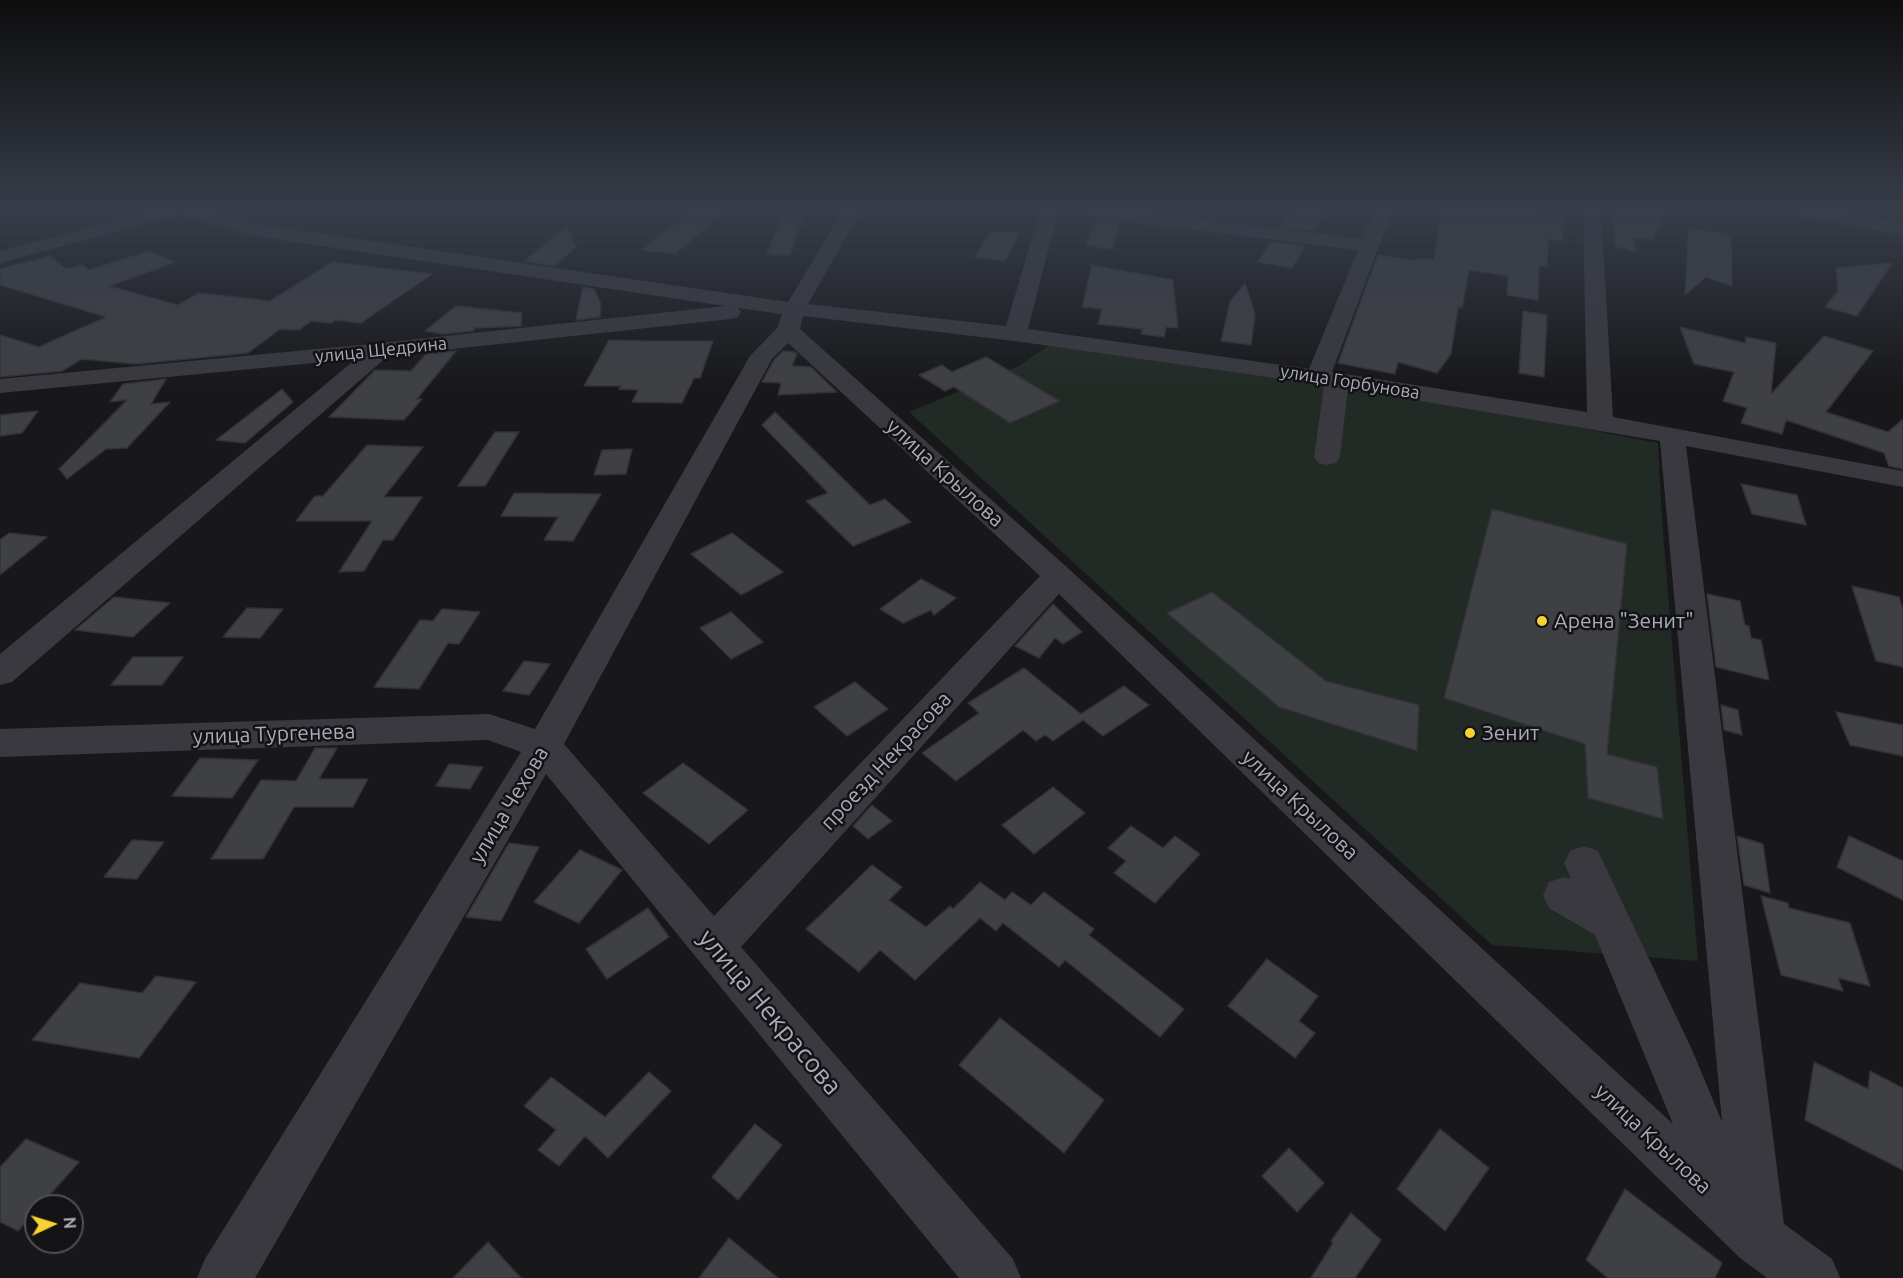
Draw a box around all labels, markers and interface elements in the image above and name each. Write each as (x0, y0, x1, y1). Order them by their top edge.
street label: улица Щедрина (314, 332, 448, 368)
street label: улица Горбунова (1279, 360, 1421, 404)
street label: улица Крылова (881, 413, 1009, 533)
place label: Арена "Зенит" (1554, 608, 1694, 634)
marker: Арена "Зенит" (1535, 614, 1549, 628)
street label: проезд Некрасова (815, 687, 957, 835)
street label: улица Тургенева (192, 719, 356, 749)
place label: Зенит (1482, 720, 1539, 746)
marker: Зенит (1463, 726, 1477, 740)
street label: улица Чехова (464, 742, 554, 868)
street label: улица Крылова (1237, 745, 1363, 865)
street label: улица Некрасова (692, 923, 848, 1101)
street label: улица Крылова (1590, 1079, 1716, 1199)
north arrow (24, 1194, 84, 1254)
text: N (61, 1216, 79, 1229)

